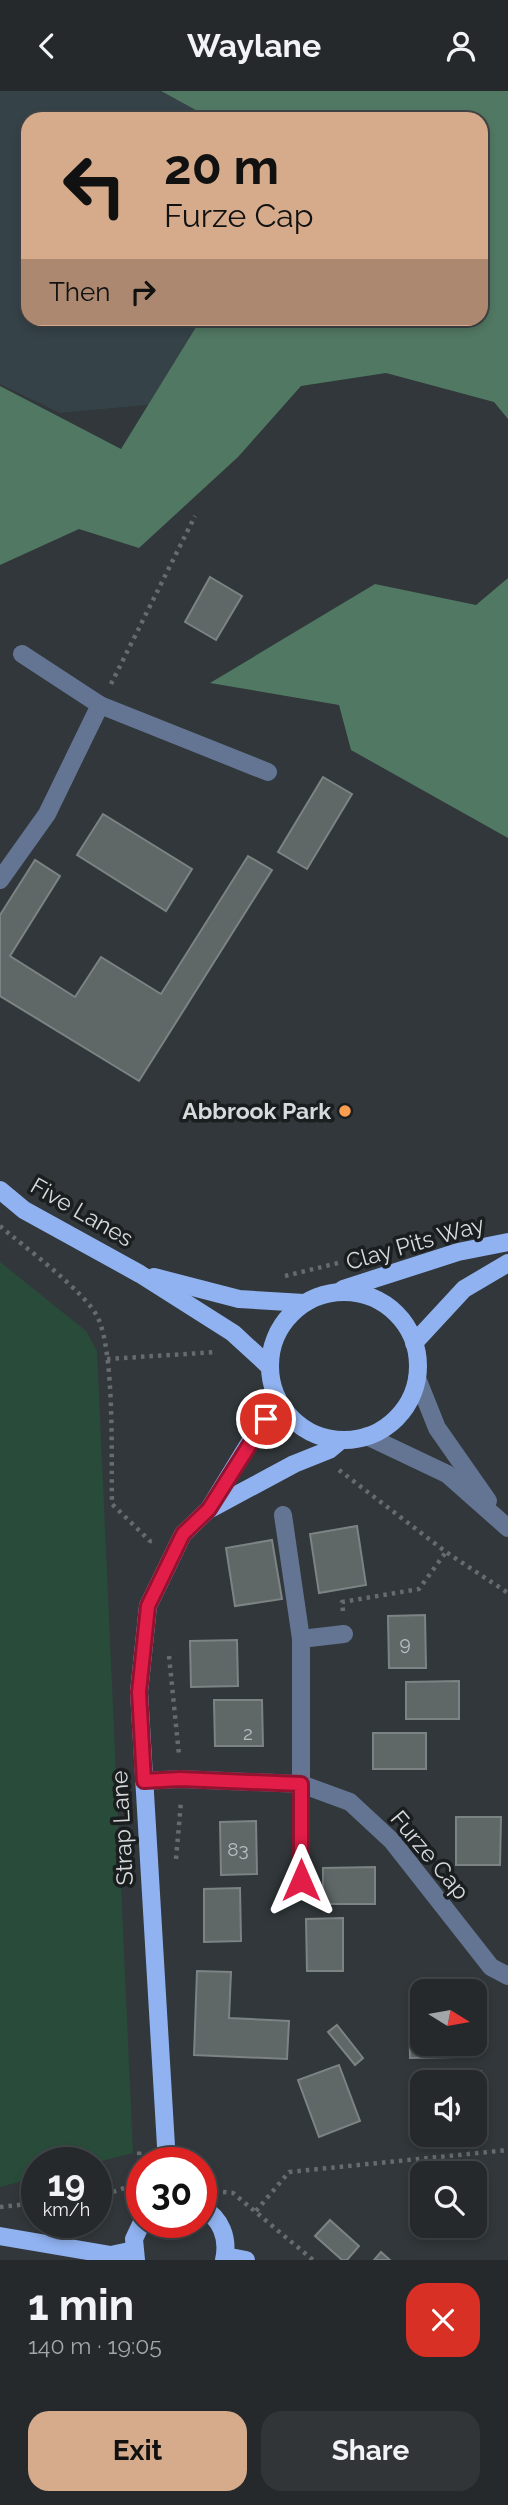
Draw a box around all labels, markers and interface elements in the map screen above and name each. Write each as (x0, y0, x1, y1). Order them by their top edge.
icon: back (28, 27, 66, 65)
text: Waylane (187, 27, 321, 64)
icon: person (442, 27, 480, 65)
text: 20 m (164, 138, 279, 195)
icon: left (49, 140, 140, 231)
text: Furze Cap (164, 197, 314, 234)
icon: right (124, 273, 162, 311)
text: Then (49, 277, 110, 307)
place label: Abbrook Park (182, 1097, 331, 1124)
marker: Abbrook Park (337, 1103, 353, 1119)
street label: Five Lanes (26, 1171, 138, 1252)
street label: Clay Pits Way (343, 1210, 487, 1275)
pin (236, 1389, 296, 1449)
icon: arrive (247, 1400, 285, 1438)
house number: 9 (399, 1632, 411, 1654)
house number: 2 (243, 1722, 253, 1744)
street label: Strap Lane (105, 1770, 138, 1886)
street label: Furze Cap (386, 1805, 475, 1905)
house number: 83 (227, 1838, 249, 1860)
position arrow (264, 1843, 338, 1917)
north arrow (410, 1979, 486, 2056)
map controls (410, 1979, 487, 2238)
button: sound (410, 2070, 487, 2147)
speed limit sign: 30 (126, 2147, 217, 2238)
button: search (410, 2161, 487, 2238)
text: 19 (48, 2163, 85, 2204)
text: km/h (43, 2199, 90, 2220)
text: 1 min (28, 2281, 134, 2330)
button: close (406, 2283, 480, 2357)
text: 140 m · 19:05 (28, 2332, 162, 2359)
button: Exit (28, 2411, 247, 2491)
button: Share (261, 2411, 480, 2491)

